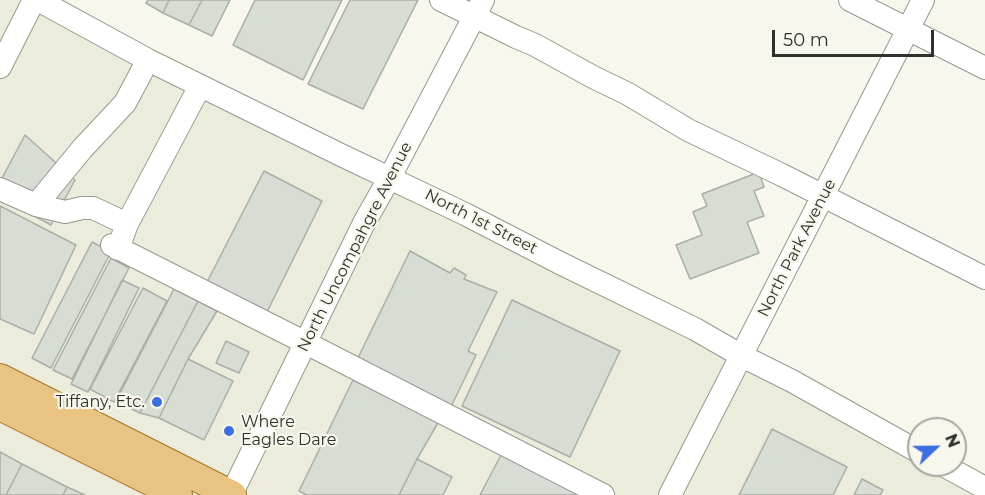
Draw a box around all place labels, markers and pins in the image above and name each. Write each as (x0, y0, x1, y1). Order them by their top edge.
place label: Tiffany, Etc. (56, 392, 145, 412)
marker: Tiffany, Etc. (150, 395, 164, 409)
place label: Where Eagles Dare (241, 412, 336, 450)
marker: Where Eagles Dare (222, 424, 236, 438)

